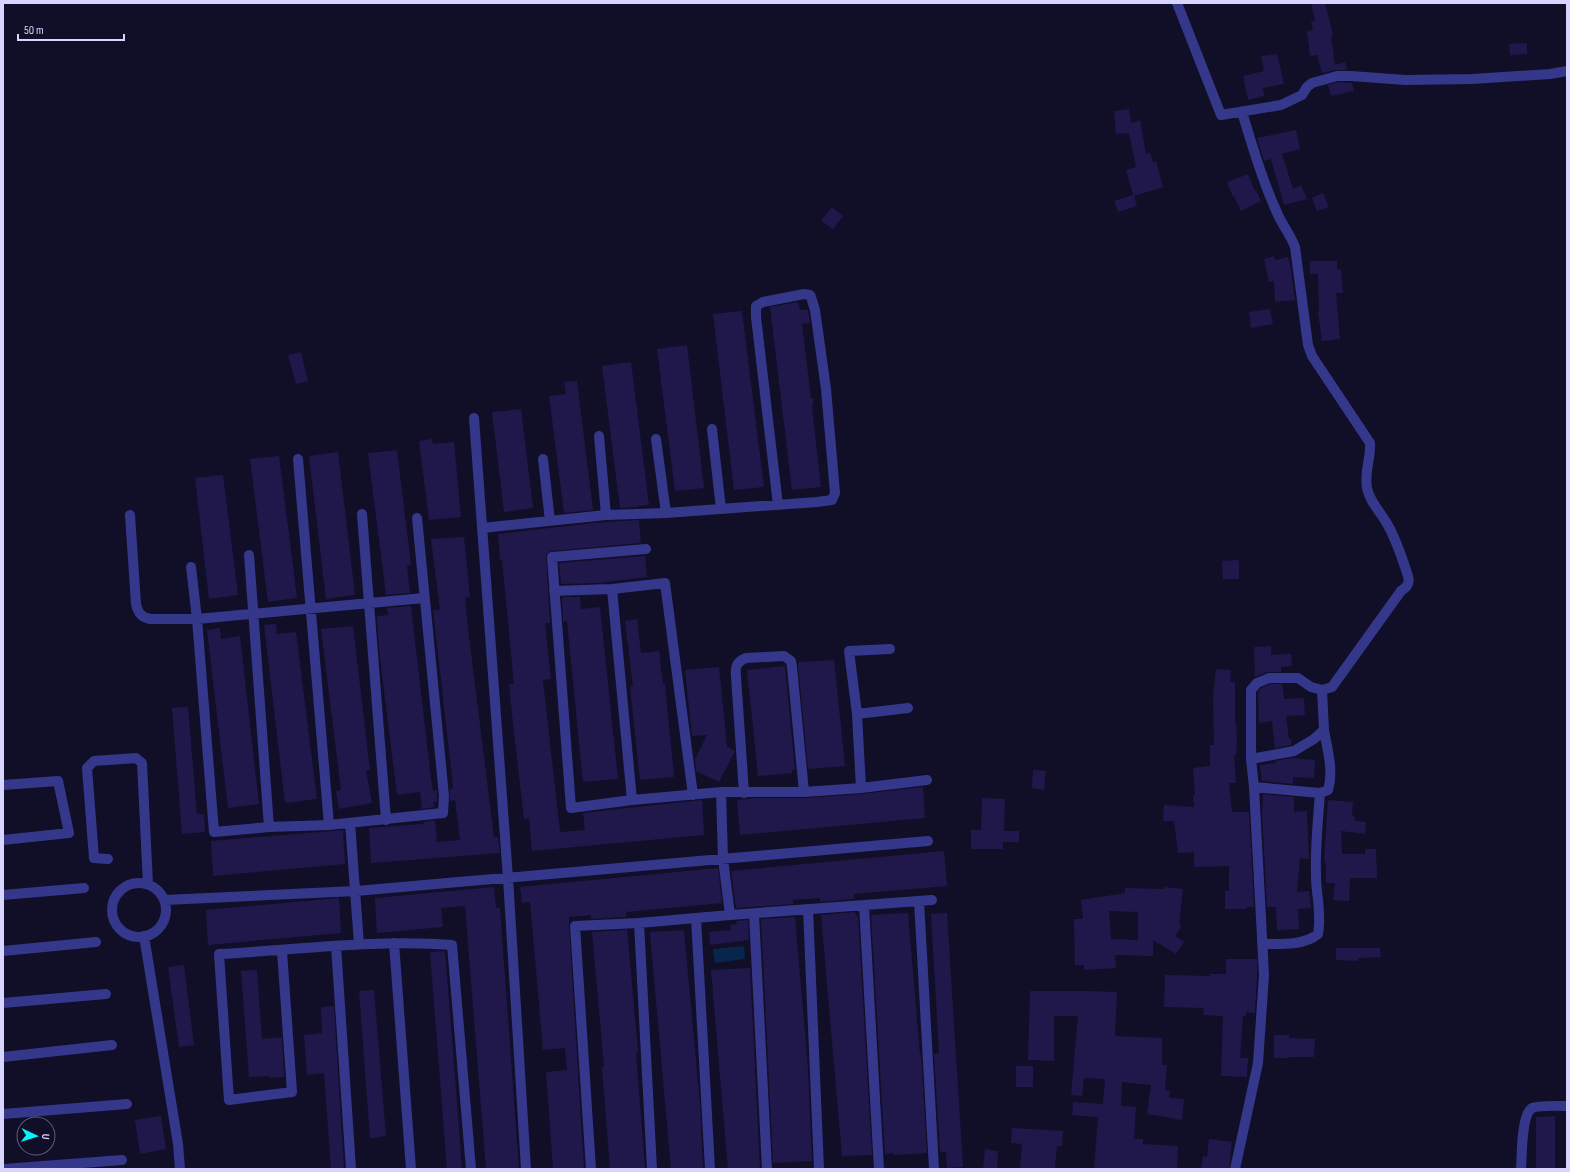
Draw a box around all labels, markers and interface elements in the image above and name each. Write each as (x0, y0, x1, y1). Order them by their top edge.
scale bar (18, 16, 124, 42)
text: 50 m (24, 23, 44, 38)
north arrow (16, 1116, 56, 1156)
text: U (39, 1133, 52, 1140)

